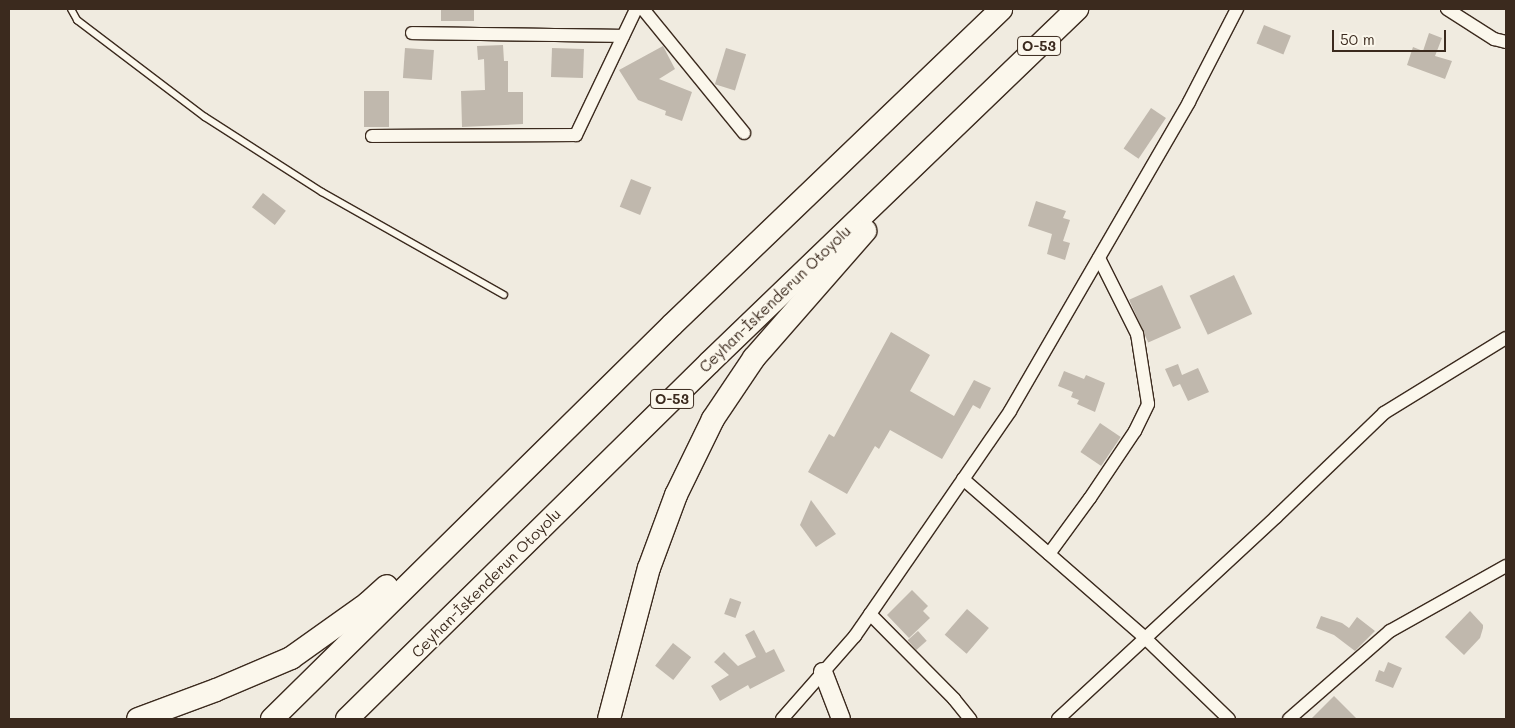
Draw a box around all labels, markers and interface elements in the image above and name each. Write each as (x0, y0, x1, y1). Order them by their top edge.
scale bar (1335, 20, 1449, 52)
text: 50 m (1340, 29, 1375, 49)
road number: O-53 (1016, 34, 1062, 58)
street label: Ceyhan-İskenderun Otoyolu (696, 222, 854, 376)
road number: O-53 (650, 388, 694, 410)
street label: Ceyhan-İskenderun Otoyolu (408, 505, 564, 661)

